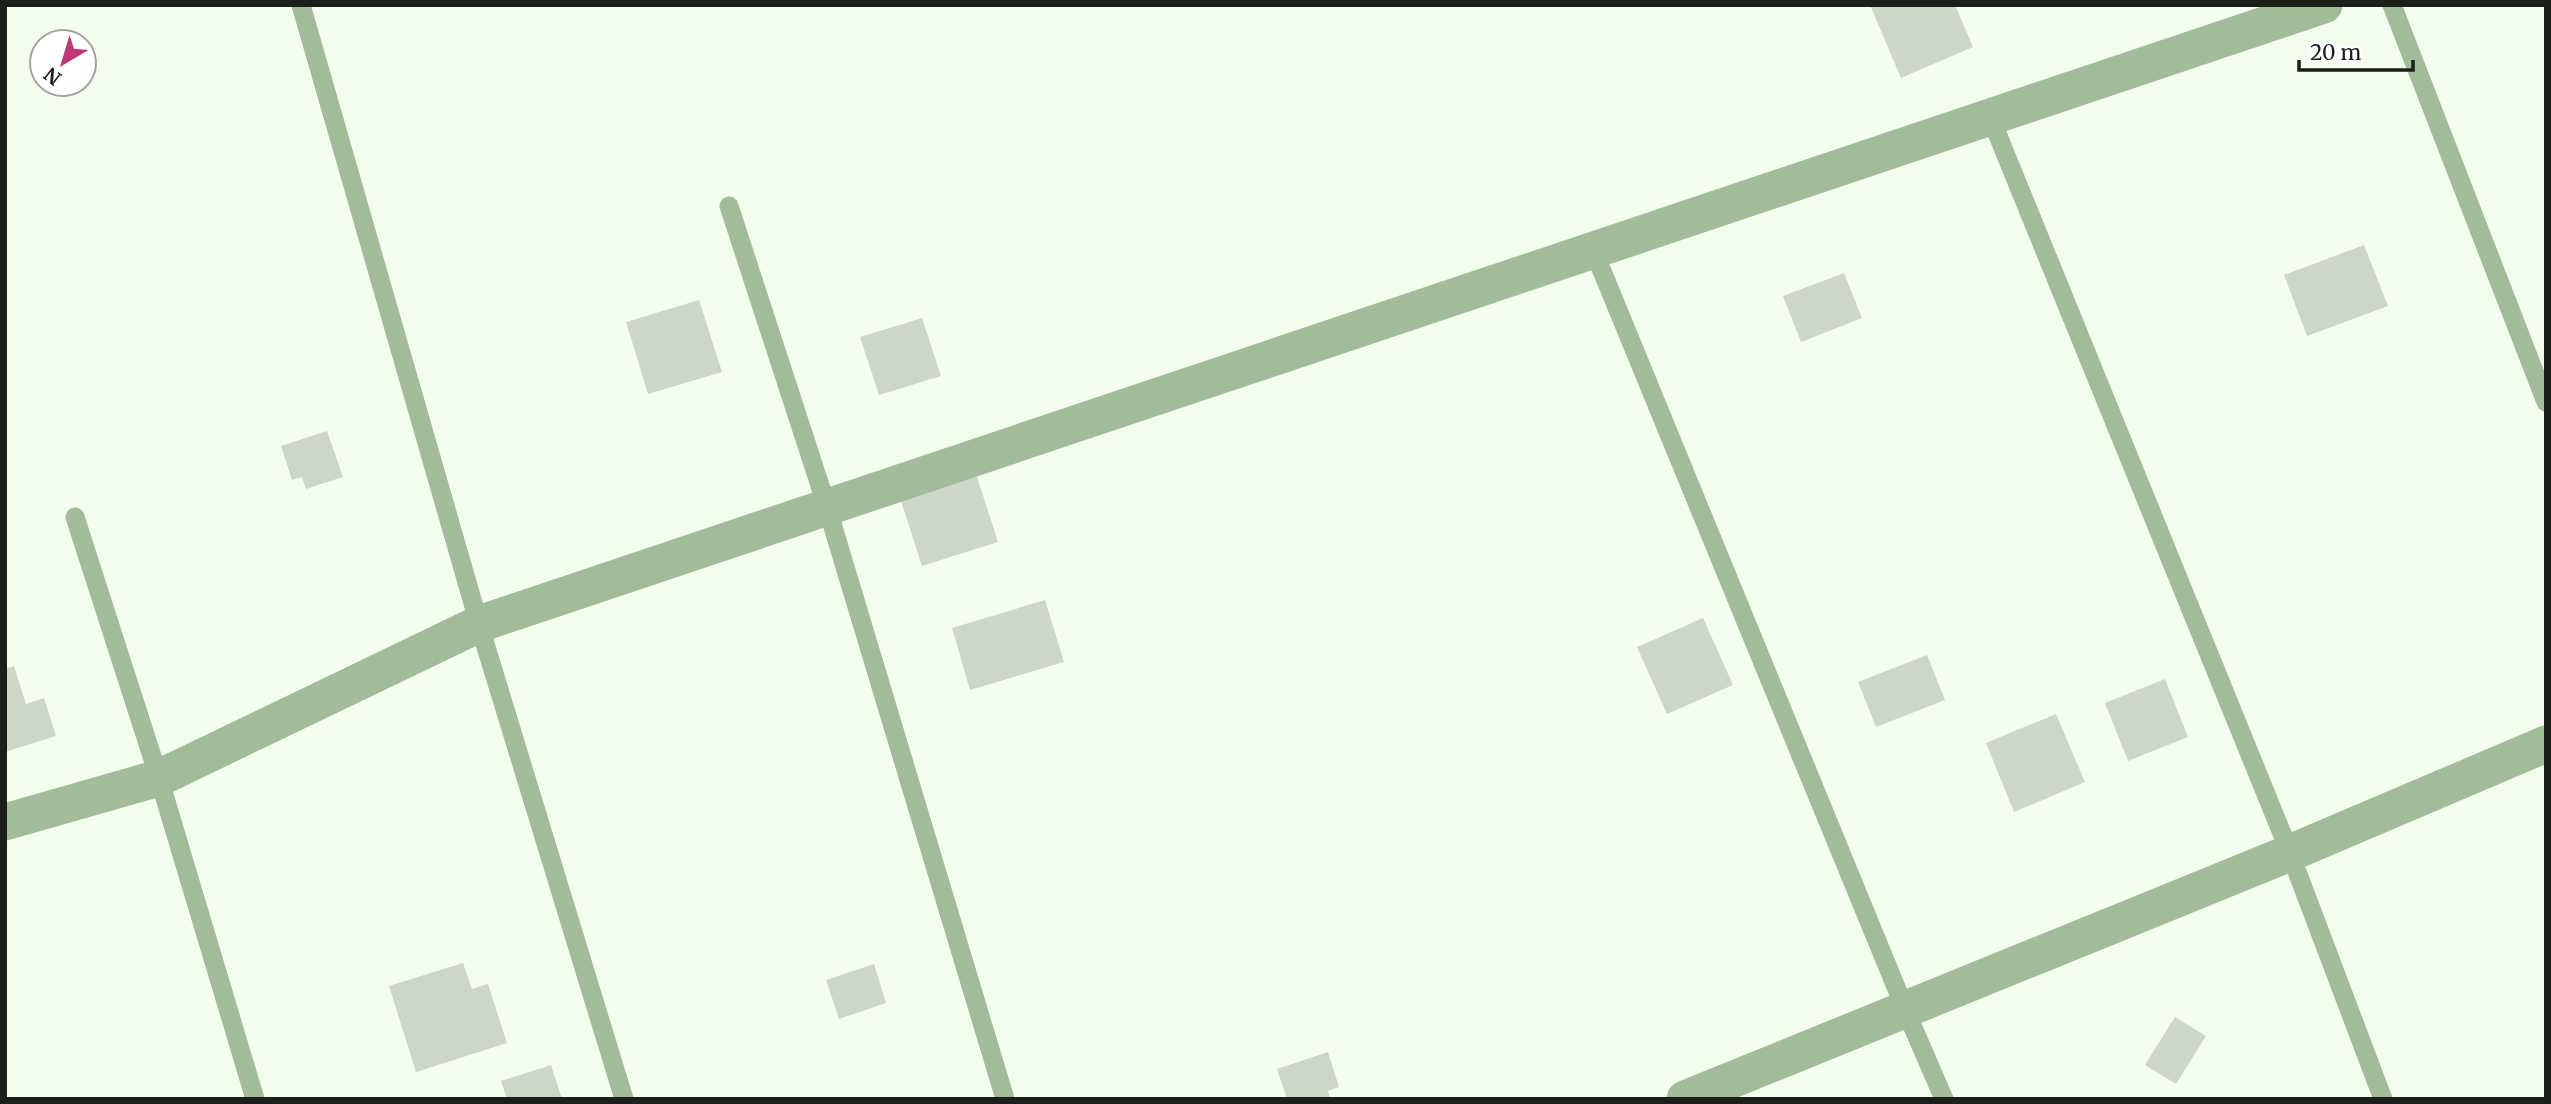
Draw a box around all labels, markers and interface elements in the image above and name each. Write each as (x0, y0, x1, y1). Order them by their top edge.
north arrow (28, 28, 98, 98)
scale bar (2299, 28, 2413, 72)
text: 20 m (2310, 39, 2362, 66)
text: N (39, 62, 66, 90)

